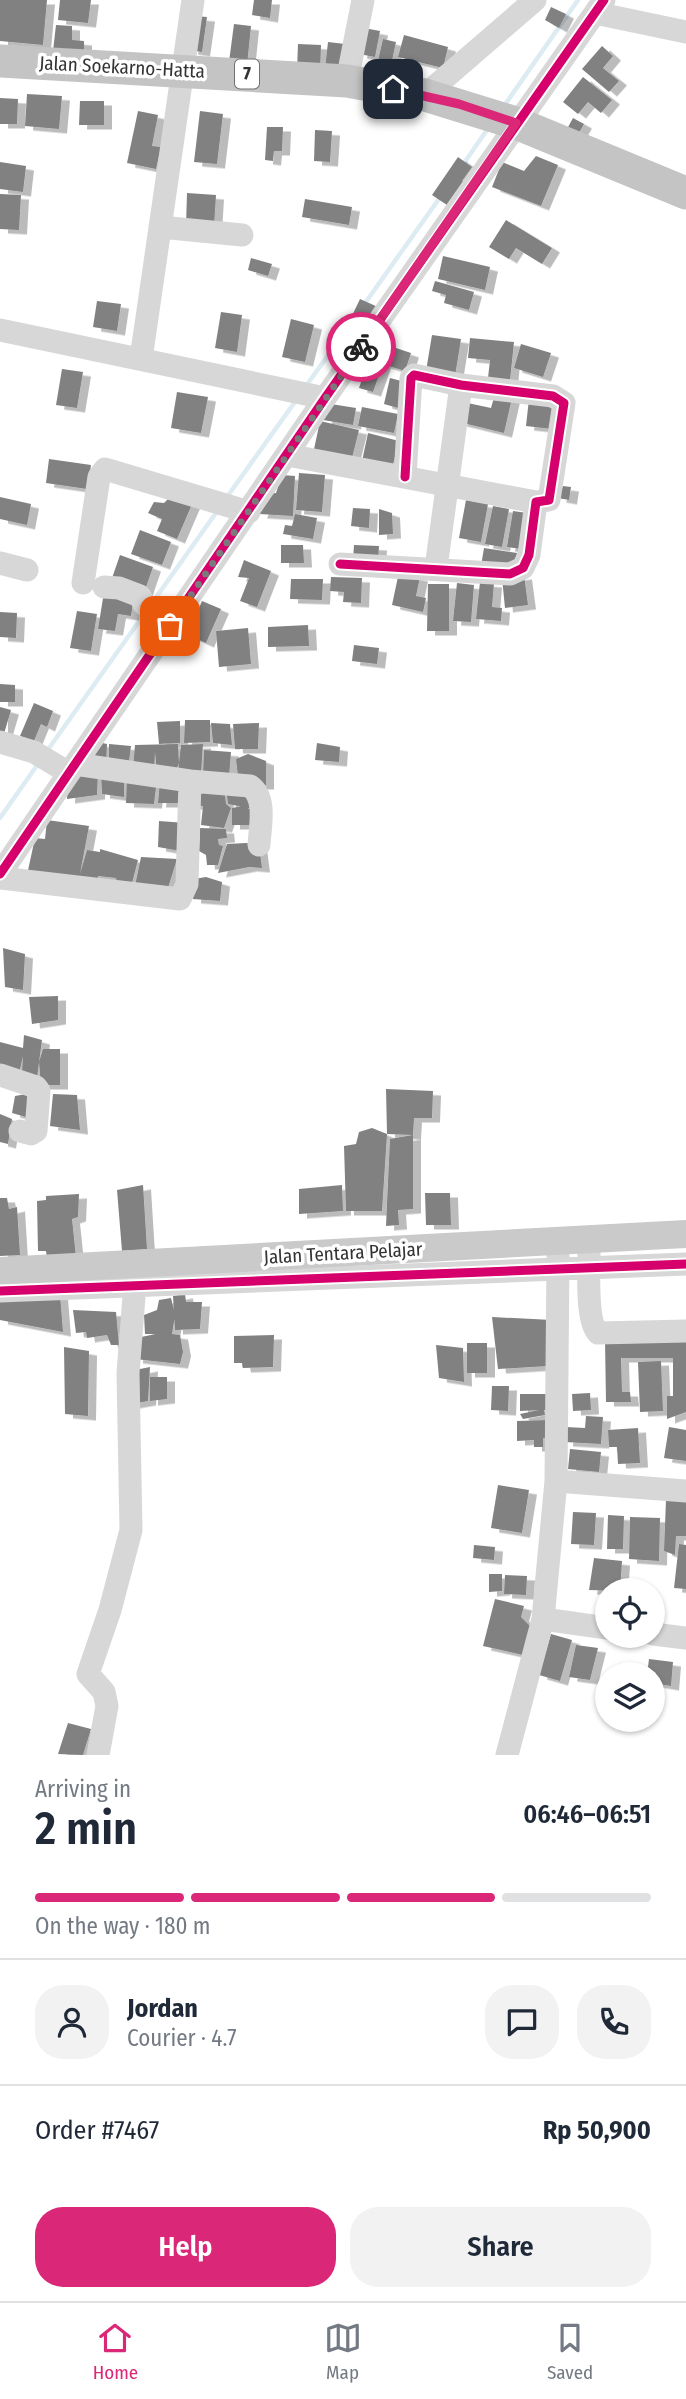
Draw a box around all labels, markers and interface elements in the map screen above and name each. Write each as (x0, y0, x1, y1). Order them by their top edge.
street label: Jalan Soekarno-Hatta (39, 51, 205, 83)
pin (363, 59, 423, 119)
road number: 7 (235, 60, 259, 88)
icon: home (374, 70, 412, 108)
courier (326, 312, 396, 382)
icon: bike (342, 328, 380, 366)
pin (140, 596, 200, 656)
icon: bag (151, 607, 189, 645)
street label: Jalan Tentara Pelajar (263, 1237, 423, 1269)
map controls (595, 1578, 665, 1732)
button: locate (595, 1578, 665, 1648)
button: layers (595, 1662, 665, 1732)
text: Arriving in (35, 1775, 131, 1803)
text: 06:46–06:51 (523, 1799, 651, 1830)
text: 2 min (35, 1801, 137, 1856)
text: On the way · 180 m (35, 1912, 211, 1940)
button: person (35, 1985, 109, 2059)
button: chat (485, 1985, 559, 2059)
button: phone (577, 1985, 651, 2059)
text: Jordan (127, 1993, 198, 2024)
text: Courier · 4.7 (127, 2024, 237, 2052)
text: Order #7467 (35, 2115, 159, 2146)
text: Rp 50,900 (543, 2115, 651, 2146)
button: Help (35, 2207, 336, 2287)
button: Share (350, 2207, 651, 2287)
tab: Home (93, 2319, 138, 2384)
tab: Map (324, 2319, 362, 2384)
tab: Saved (547, 2319, 593, 2384)

